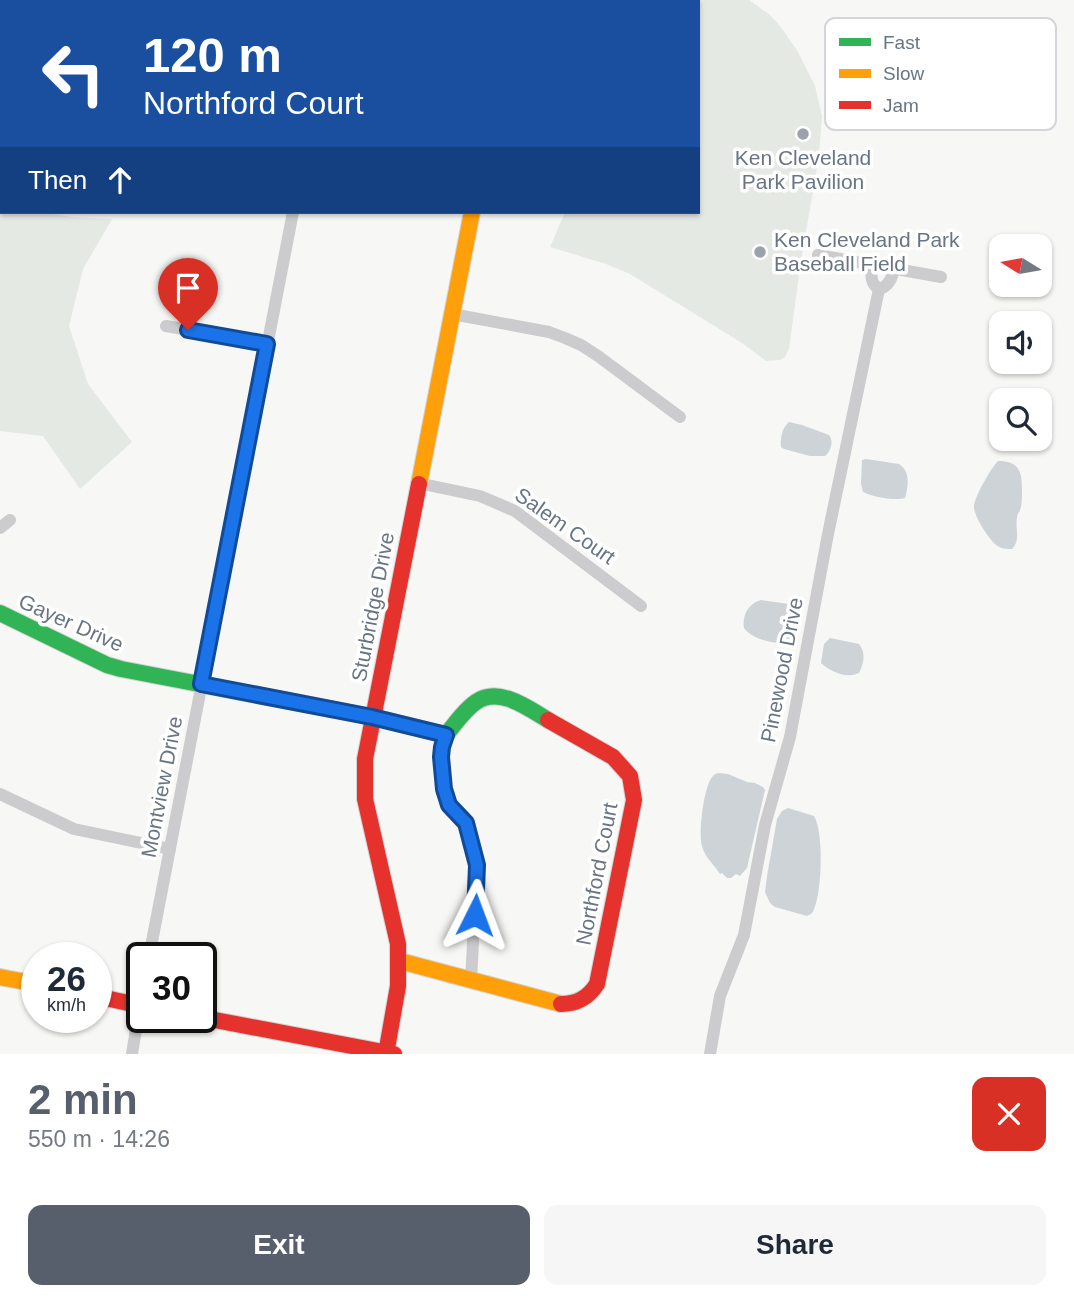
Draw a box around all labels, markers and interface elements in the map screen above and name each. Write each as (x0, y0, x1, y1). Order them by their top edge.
legend (825, 18, 1056, 130)
icon: left (28, 28, 119, 119)
text: 120 m (143, 28, 282, 82)
text: Fast (883, 32, 921, 53)
text: Slow (883, 63, 924, 84)
text: Northford Court (143, 85, 364, 121)
text: Jam (883, 95, 919, 116)
marker: Ken Cleveland Park Pavilion (795, 126, 811, 142)
place label: Ken Cleveland Park Pavilion (735, 146, 871, 193)
icon: ahead (101, 161, 139, 199)
text: Then (28, 165, 87, 195)
place label: Ken Cleveland Park Baseball Field (774, 228, 960, 275)
north arrow (989, 234, 1052, 298)
map controls (989, 234, 1052, 451)
marker: Ken Cleveland Park Baseball Field (752, 244, 768, 260)
pin (158, 258, 218, 330)
icon: arrive (169, 269, 207, 307)
button: sound (989, 311, 1052, 374)
button: search (989, 388, 1052, 451)
street label: Salem Court (511, 483, 620, 569)
street label: Sturbridge Drive (347, 530, 398, 684)
street label: Gayer Drive (15, 589, 127, 656)
street label: Pinewood Drive (756, 596, 807, 744)
street label: Montview Drive (137, 714, 186, 860)
street label: Northford Court (571, 801, 622, 947)
position arrow (438, 878, 512, 952)
speed limit sign: 30 (126, 942, 217, 1033)
text: 26 (47, 959, 86, 998)
text: km/h (47, 995, 86, 1015)
text: 2 min (28, 1076, 138, 1123)
button: close (972, 1077, 1046, 1151)
text: 550 m · 14:26 (28, 1126, 170, 1152)
button: Exit (28, 1205, 530, 1285)
button: Share (544, 1205, 1046, 1285)

